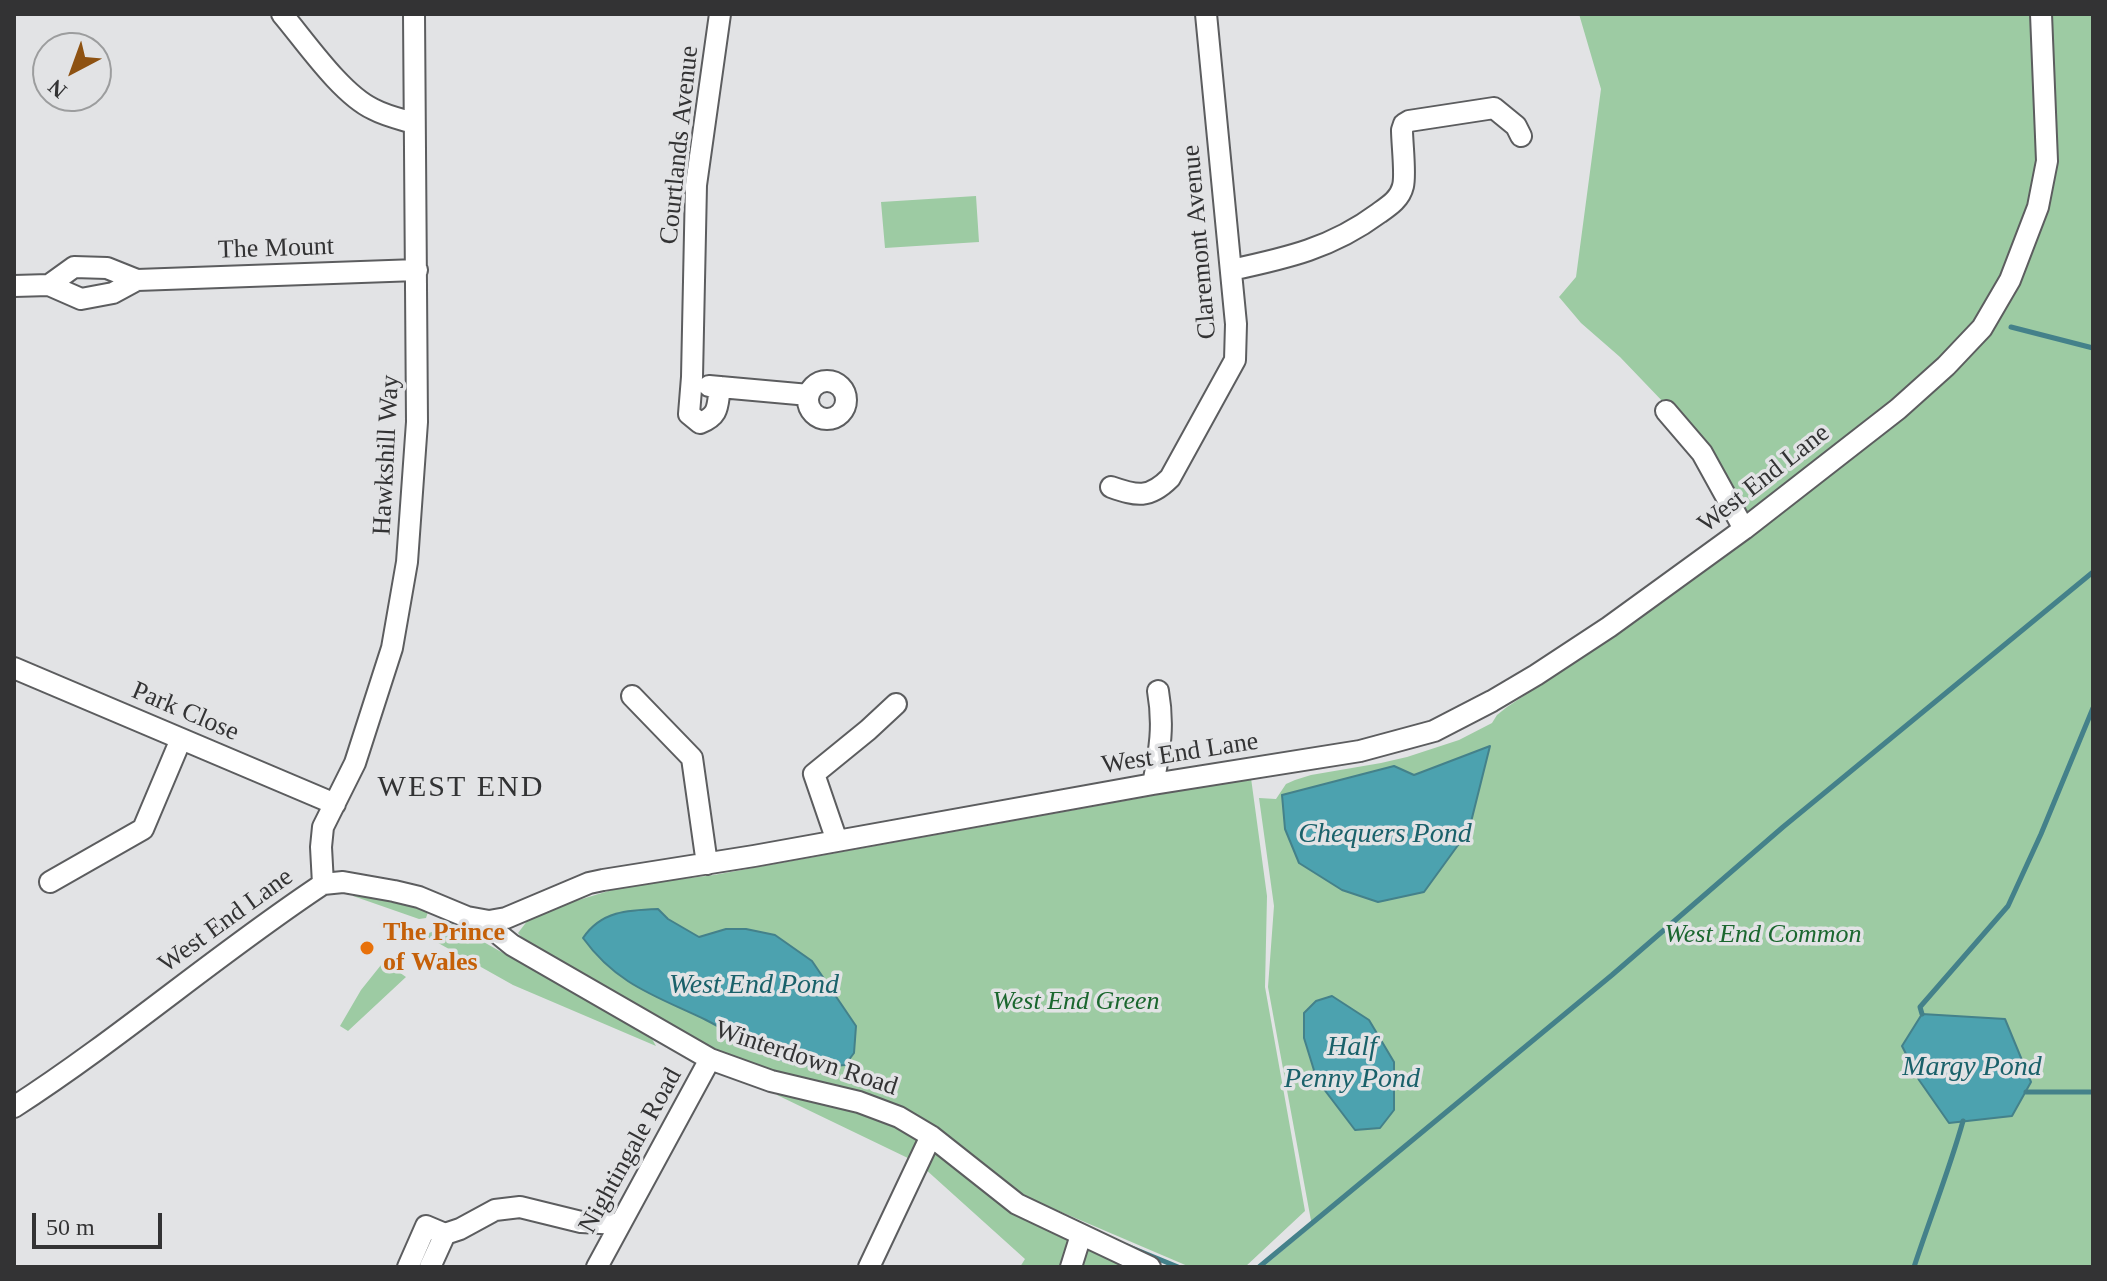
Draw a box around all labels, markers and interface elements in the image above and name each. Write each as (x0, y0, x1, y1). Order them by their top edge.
north arrow (32, 32, 112, 112)
street label: Courtlands Avenue (654, 44, 706, 246)
text: N (43, 74, 71, 104)
street label: Claremont Avenue (1176, 143, 1224, 341)
street label: The Mount (217, 231, 335, 267)
street label: Hawkshill Way (367, 374, 407, 536)
street label: West End Lane (1692, 418, 1836, 540)
street label: Park Close (127, 675, 243, 749)
street label: West End Lane (1099, 726, 1261, 782)
district label: WEST END (378, 770, 544, 806)
water label: Chequers Pond (1298, 818, 1472, 852)
street label: West End Lane (153, 862, 299, 980)
place label: The Prince of Wales (383, 917, 505, 978)
park label: West End Common (1665, 919, 1861, 951)
marker: The Prince of Wales (358, 939, 376, 957)
water label: West End Pond (669, 969, 839, 1003)
park label: West End Green (992, 986, 1160, 1018)
street label: Winterdown Road (711, 1015, 901, 1103)
water label: Half Penny Pond (1284, 1031, 1420, 1097)
water label: Margy Pond (1902, 1051, 2042, 1085)
street label: Nightingale Road (573, 1063, 689, 1239)
scale bar (36, 1197, 166, 1247)
text: 50 m (46, 1214, 95, 1240)

